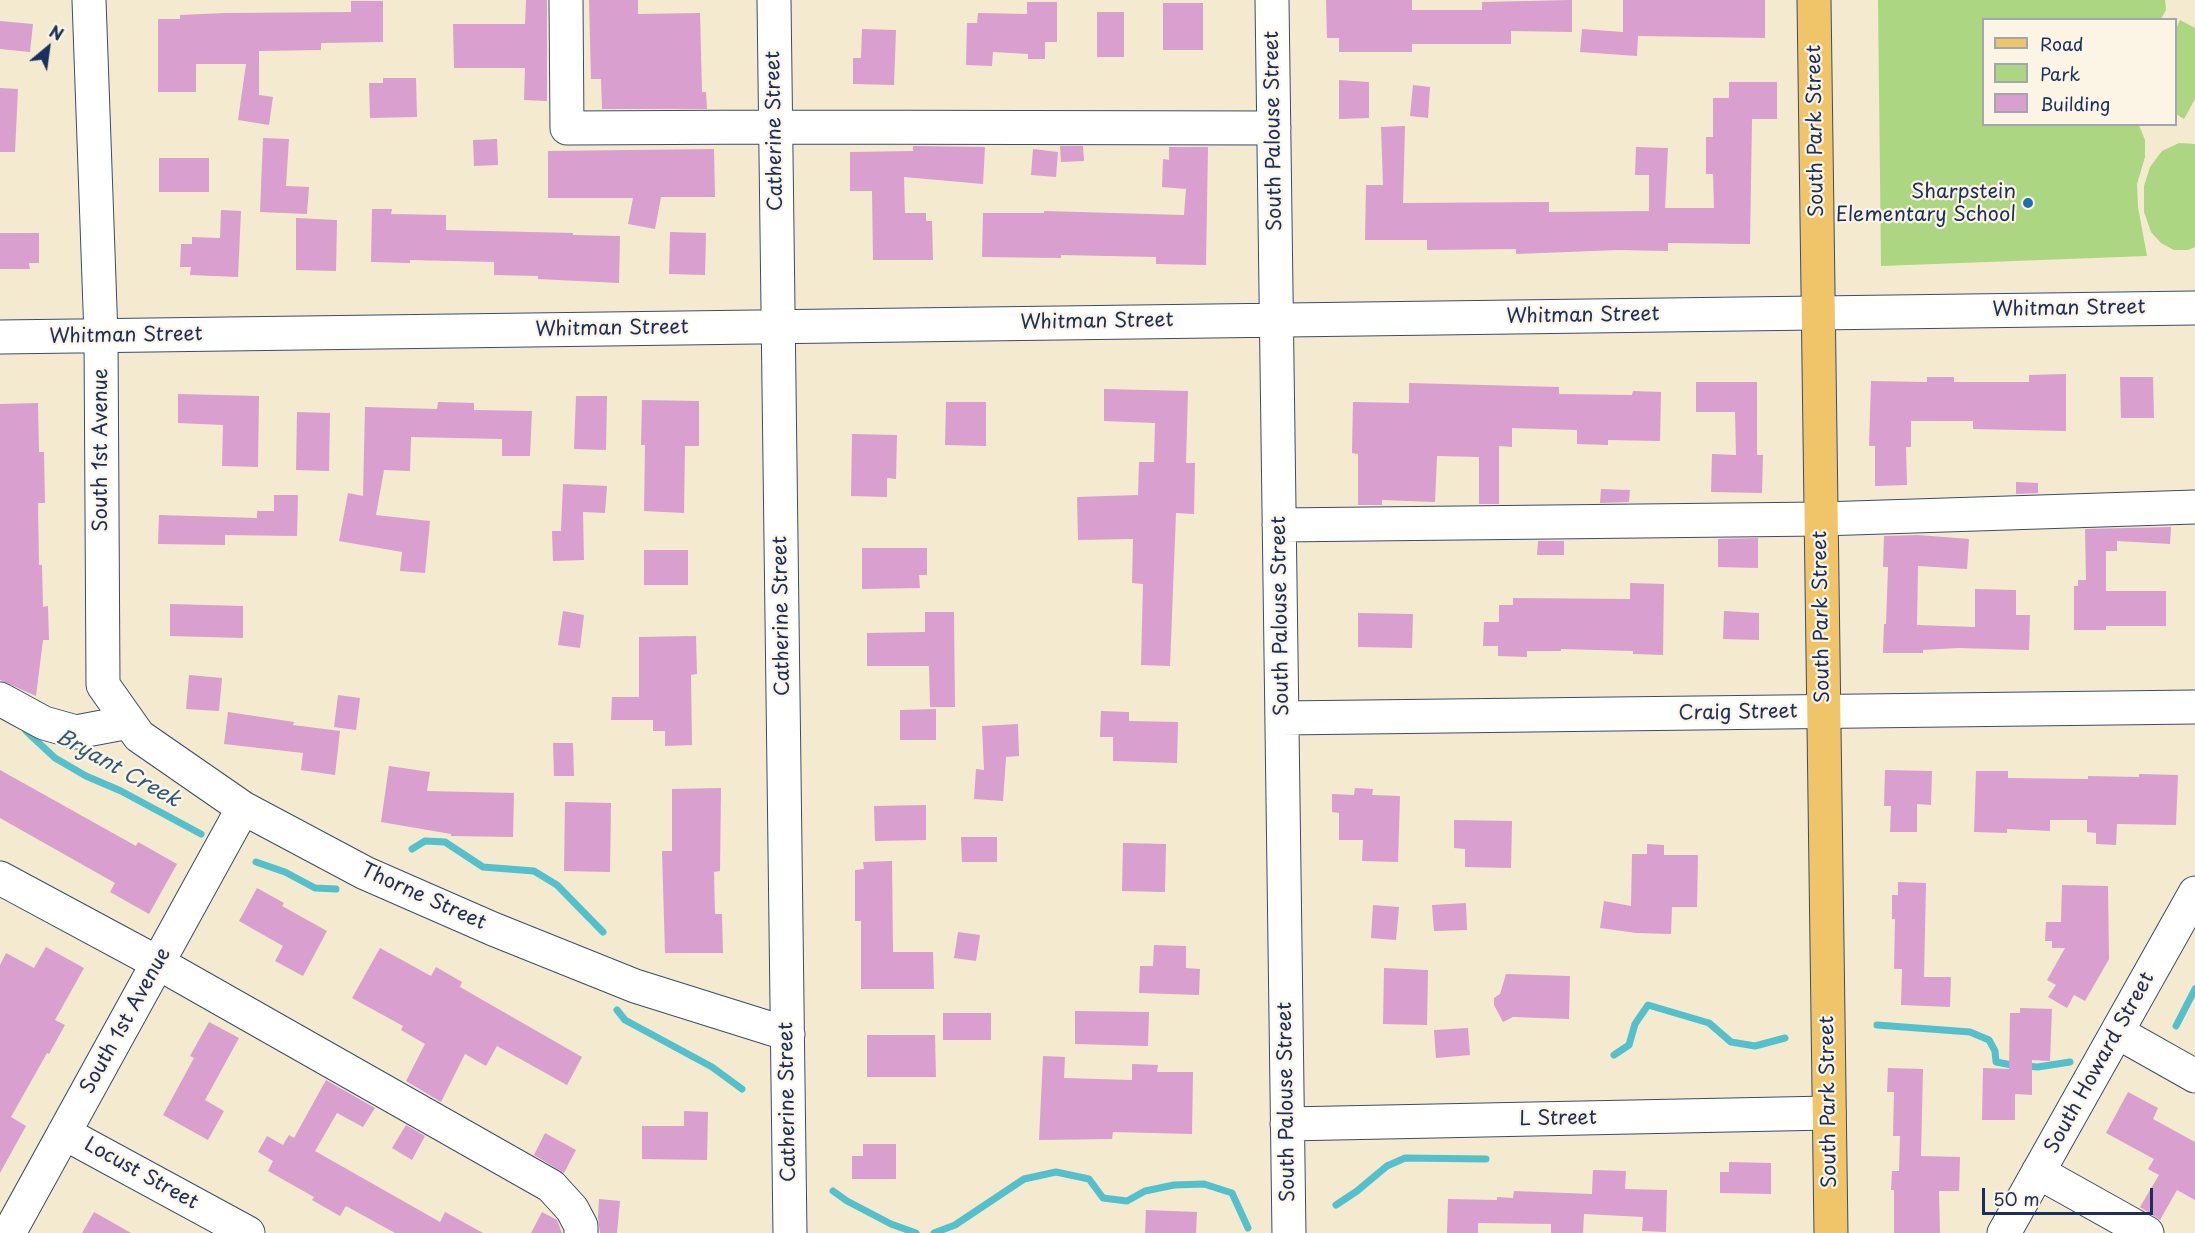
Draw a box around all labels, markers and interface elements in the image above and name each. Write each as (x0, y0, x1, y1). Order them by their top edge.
north arrow (18, 18, 78, 78)
legend (1982, 18, 2177, 126)
text: N (45, 19, 68, 46)
text: Road (2040, 30, 2084, 57)
street label: South Palouse Street (1260, 31, 1288, 231)
street label: South Park Street (1802, 45, 1830, 217)
street label: Catherine Street (762, 51, 788, 211)
text: Park (2040, 60, 2080, 87)
text: Building (2040, 90, 2110, 117)
place label: Sharpstein Elementary School (1836, 180, 2016, 227)
marker: Sharpstein Elementary School (2021, 196, 2035, 210)
street label: Whitman Street (1992, 296, 2146, 322)
street label: Whitman Street (1506, 303, 1660, 329)
street label: Whitman Street (1020, 309, 1174, 335)
street label: Whitman Street (535, 316, 689, 342)
street label: Whitman Street (49, 323, 203, 349)
street label: South 1st Avenue (89, 368, 113, 532)
street label: South Palouse Street (1267, 516, 1295, 716)
street label: South Park Street (1808, 531, 1836, 703)
street label: Catherine Street (769, 536, 795, 696)
street label: Craig Street (1678, 700, 1798, 726)
water label: Bryant Creek (52, 725, 184, 813)
street label: Thorne Street (356, 859, 490, 935)
street label: South 1st Avenue (76, 944, 176, 1098)
street label: South Howard Street (2040, 968, 2160, 1158)
street label: South Palouse Street (1273, 1002, 1301, 1202)
street label: South Park Street (1815, 1016, 1843, 1188)
street label: Catherine Street (775, 1022, 801, 1182)
street label: L Street (1519, 1106, 1597, 1132)
street label: Locust Street (80, 1133, 202, 1215)
scale bar (1985, 1176, 2156, 1214)
text: 50 m (1993, 1185, 2040, 1212)

